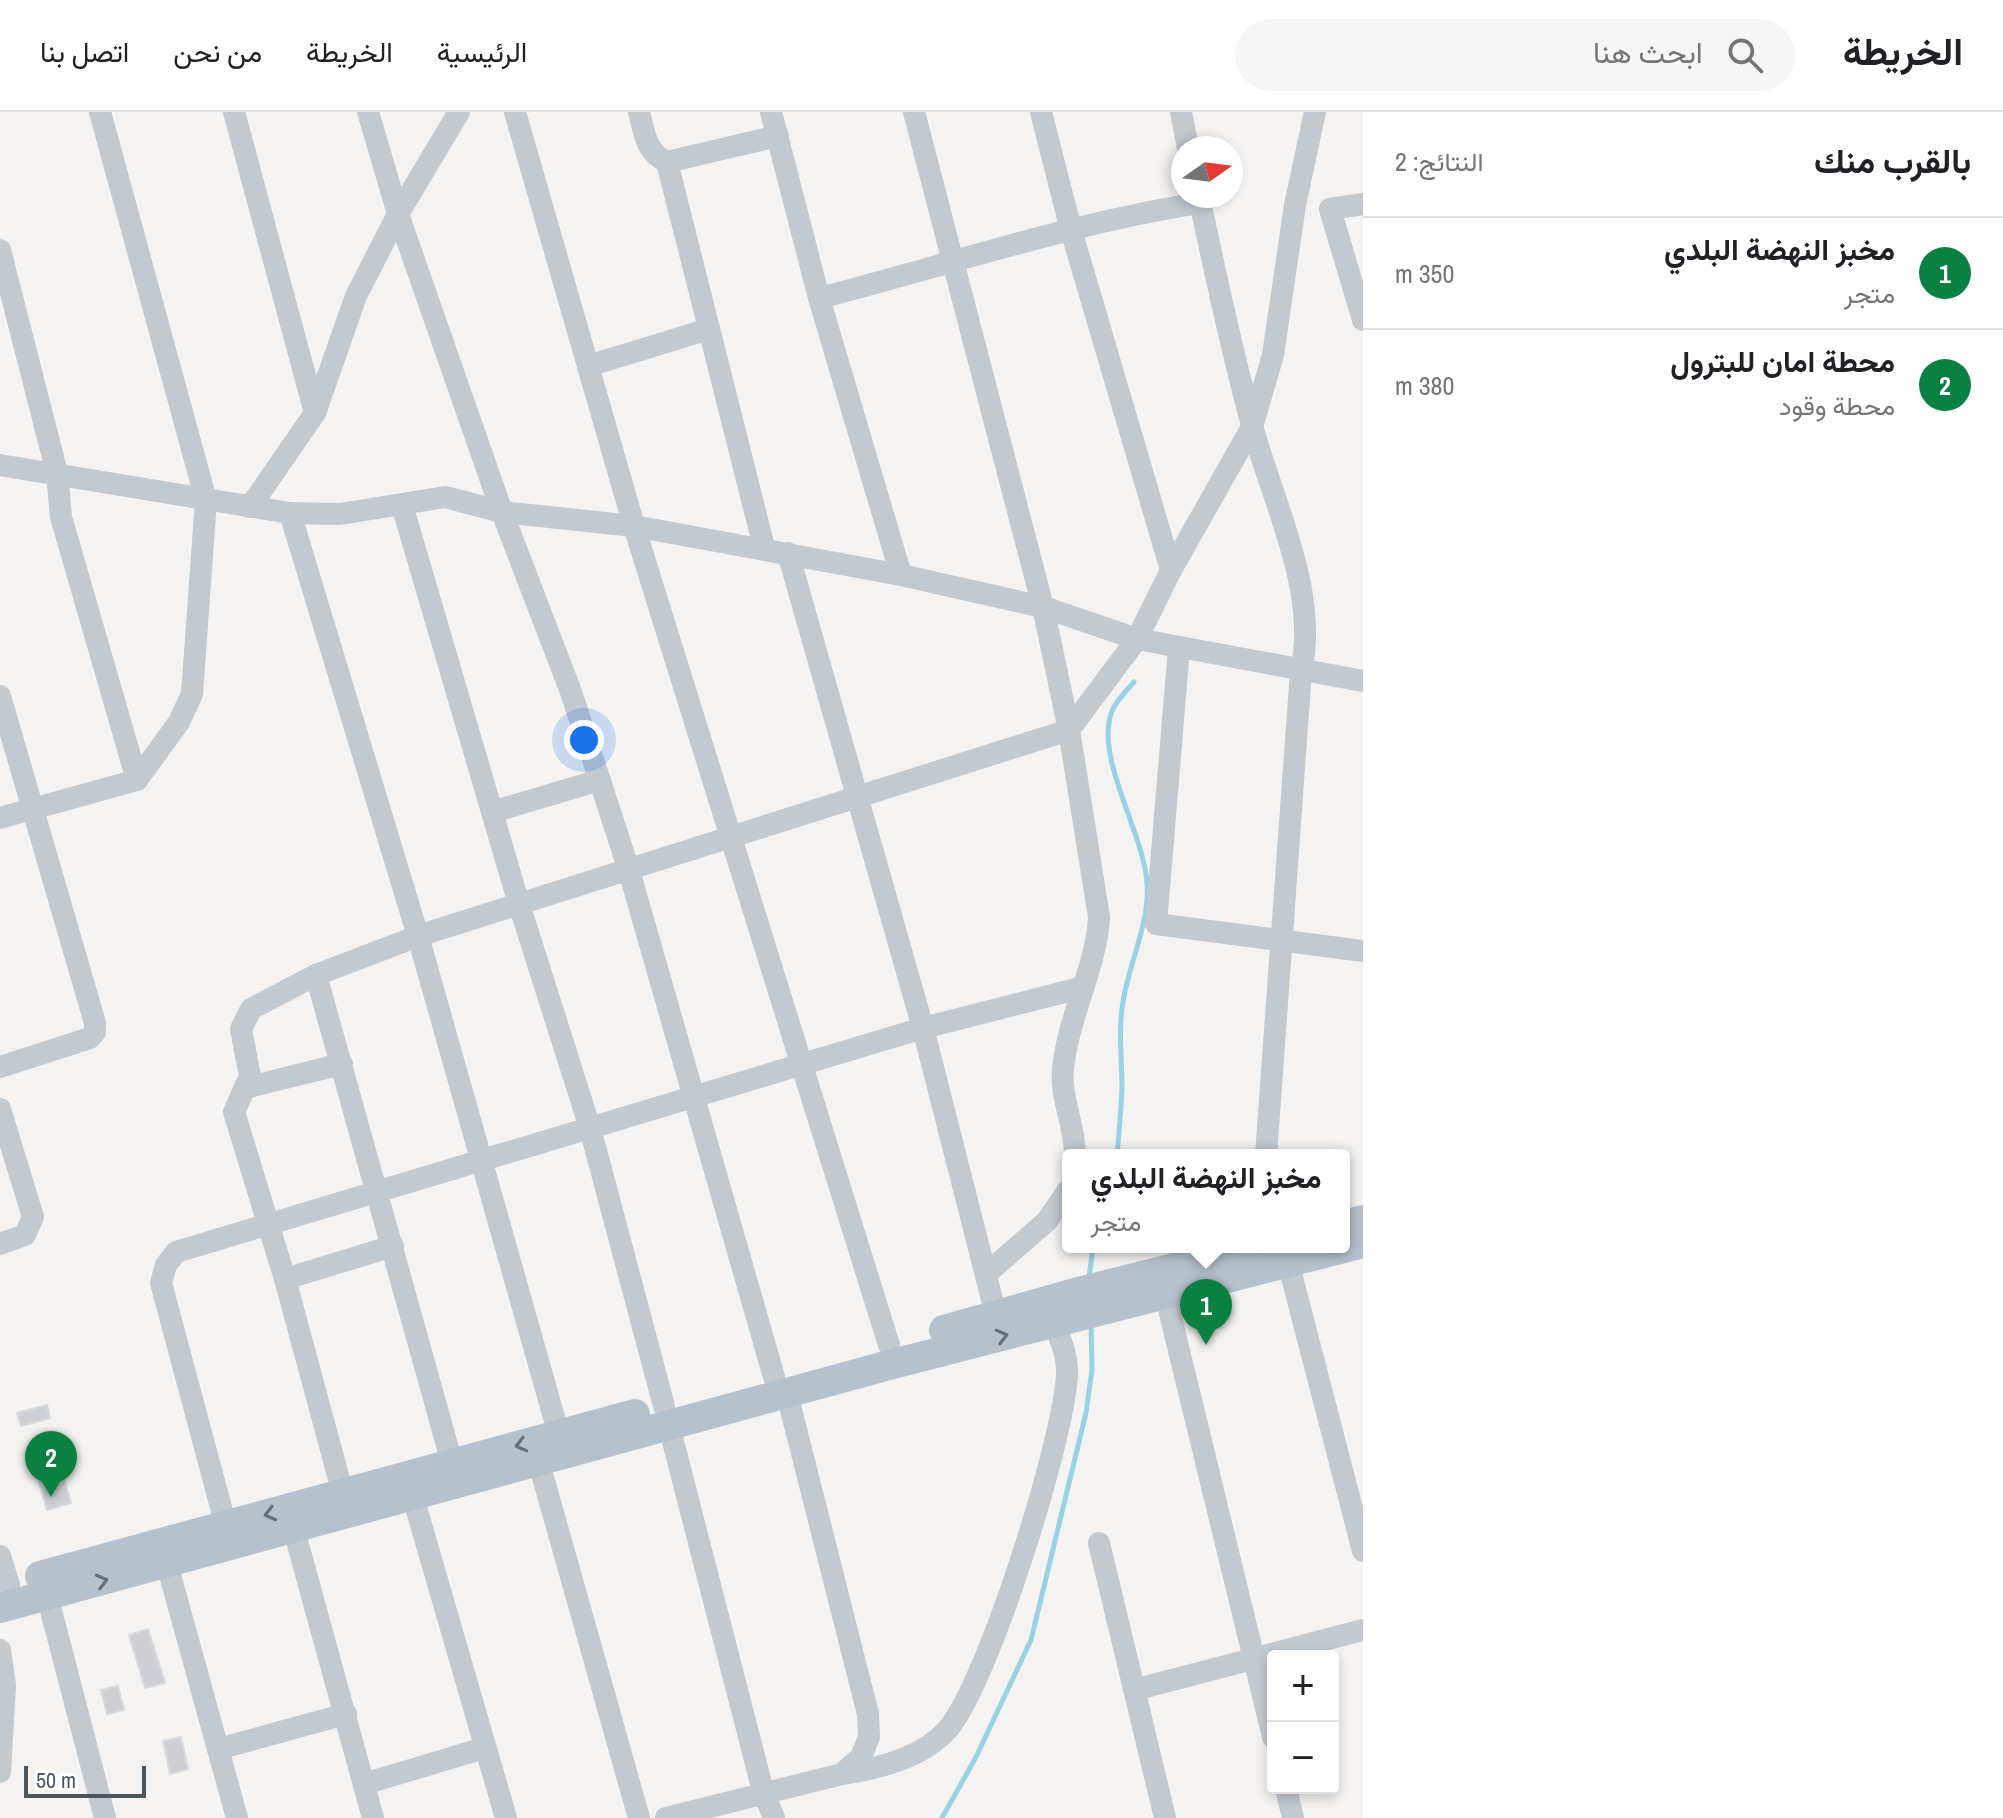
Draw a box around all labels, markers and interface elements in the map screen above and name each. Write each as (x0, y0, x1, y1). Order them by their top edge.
search box (1235, 19, 1795, 91)
text: الخريطة (1843, 26, 1963, 77)
text: ابحث هنا (1593, 32, 1703, 72)
text: اتصل بنا (40, 33, 129, 71)
text: من نحن (173, 33, 262, 71)
text: الخريطة (306, 33, 393, 71)
text: الرئيسية (437, 33, 527, 71)
icon: search (1723, 33, 1767, 77)
north arrow (1171, 136, 1243, 208)
text: بالقرب منك (1814, 138, 1971, 184)
text: النتائج: 2 (1395, 144, 1484, 179)
text: مخبز النهضة البلدي (1664, 229, 1895, 269)
text: 350 m (1395, 256, 1454, 291)
text: 1 (1939, 256, 1951, 291)
text: متجر (1844, 276, 1895, 311)
text: محطة امان للبترول (1670, 341, 1895, 381)
text: 380 m (1395, 368, 1454, 403)
text: 2 (1939, 368, 1951, 403)
text: محطة وقود (1779, 388, 1895, 423)
your location (564, 720, 604, 760)
popup (1062, 1149, 1350, 1253)
text: مخبز النهضة البلدي (1091, 1157, 1321, 1197)
text: متجر (1091, 1204, 1141, 1239)
pin: 1 (1180, 1279, 1232, 1345)
one-way arrow (994, 1328, 1008, 1345)
pin: 2 (25, 1431, 77, 1497)
one-way arrow (514, 1436, 528, 1453)
one-way arrow (264, 1504, 278, 1521)
one-way arrow (95, 1573, 109, 1590)
map controls (1267, 1650, 1339, 1794)
button: + (1267, 1650, 1339, 1722)
button: − (1267, 1722, 1339, 1794)
scale bar (24, 1762, 146, 1798)
text: 50 m (36, 1765, 76, 1795)

